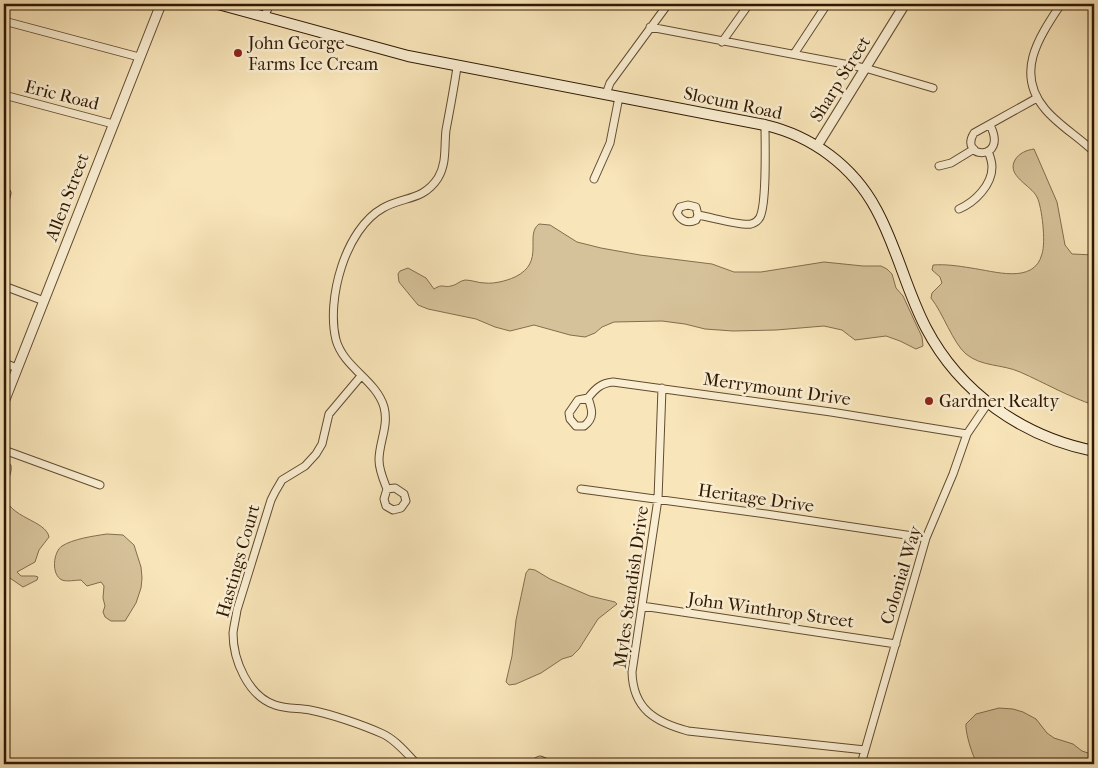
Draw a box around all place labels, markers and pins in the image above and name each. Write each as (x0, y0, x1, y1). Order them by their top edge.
place label: John George Farms Ice Cream (246, 33, 378, 75)
marker: John George Farms Ice Cream (232, 47, 244, 59)
place label: Gardner Realty (939, 391, 1060, 412)
marker: Gardner Realty (923, 395, 935, 407)

